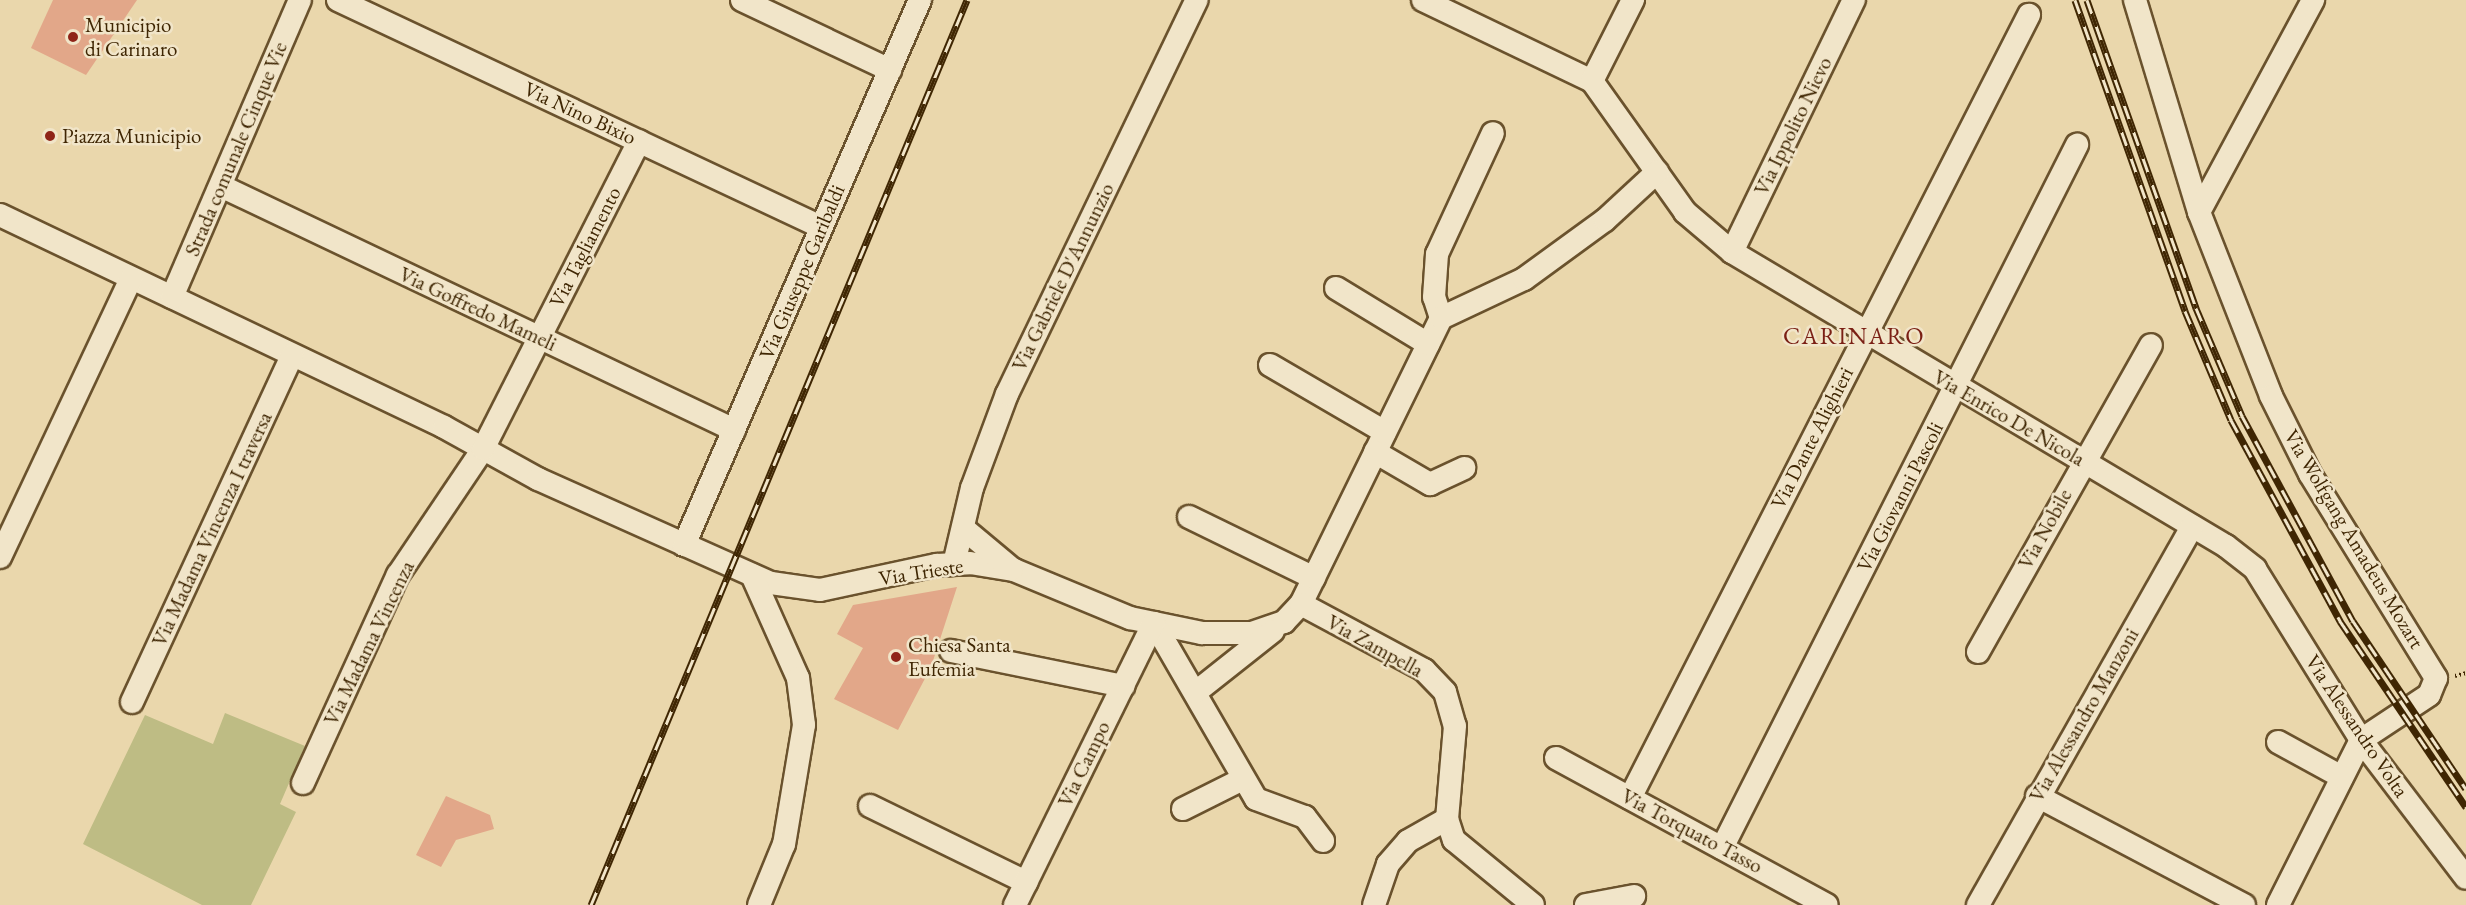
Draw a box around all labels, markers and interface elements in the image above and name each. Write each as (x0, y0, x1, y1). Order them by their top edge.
place label: Municipio di Carinaro (85, 12, 177, 62)
marker: Municipio di Carinaro (66, 30, 80, 44)
street label: Strada comunale Cinque Vie (179, 38, 293, 260)
street label: Via Ippolito Nievo (1749, 53, 1837, 199)
street label: Via Nino Bixio (520, 76, 640, 150)
place label: Piazza Municipio (62, 123, 201, 149)
marker: Piazza Municipio (43, 129, 57, 143)
street label: Via Gabriele D'Annunzio (1007, 179, 1119, 375)
street label: Via Giuseppe Garibaldi (754, 181, 850, 363)
street label: Via Tagliamento (544, 182, 626, 312)
street label: Via Goffredo Mameli (395, 261, 561, 357)
district label: CARINARO (1783, 322, 1925, 350)
street label: Via Dante Alighieri (1765, 363, 1859, 513)
street label: Via Enrico De Nicola (1929, 364, 2089, 472)
street label: Via Madama Vincenza I traversa (146, 408, 278, 650)
street label: Via Giovanni Pascoli (1851, 418, 1949, 576)
street label: Via Wolfgang Amadeus Mozart (2279, 425, 2429, 653)
street label: Via Nobile (2013, 485, 2077, 573)
street label: Via Trieste (877, 553, 965, 591)
street label: Via Madama Vincenza (318, 557, 420, 729)
street label: Via Zampella (1322, 609, 1428, 683)
street label: Via Alessandro Manzoni (2024, 623, 2144, 807)
place label: Chiesa Santa Eufemia (908, 632, 1011, 682)
marker: Chiesa Santa Eufemia (889, 650, 903, 664)
street label: Via Alessandro Volta (2300, 650, 2414, 802)
street label: Via Campo (1052, 717, 1116, 811)
street label: Via Torquato Tasso (1617, 783, 1767, 879)

